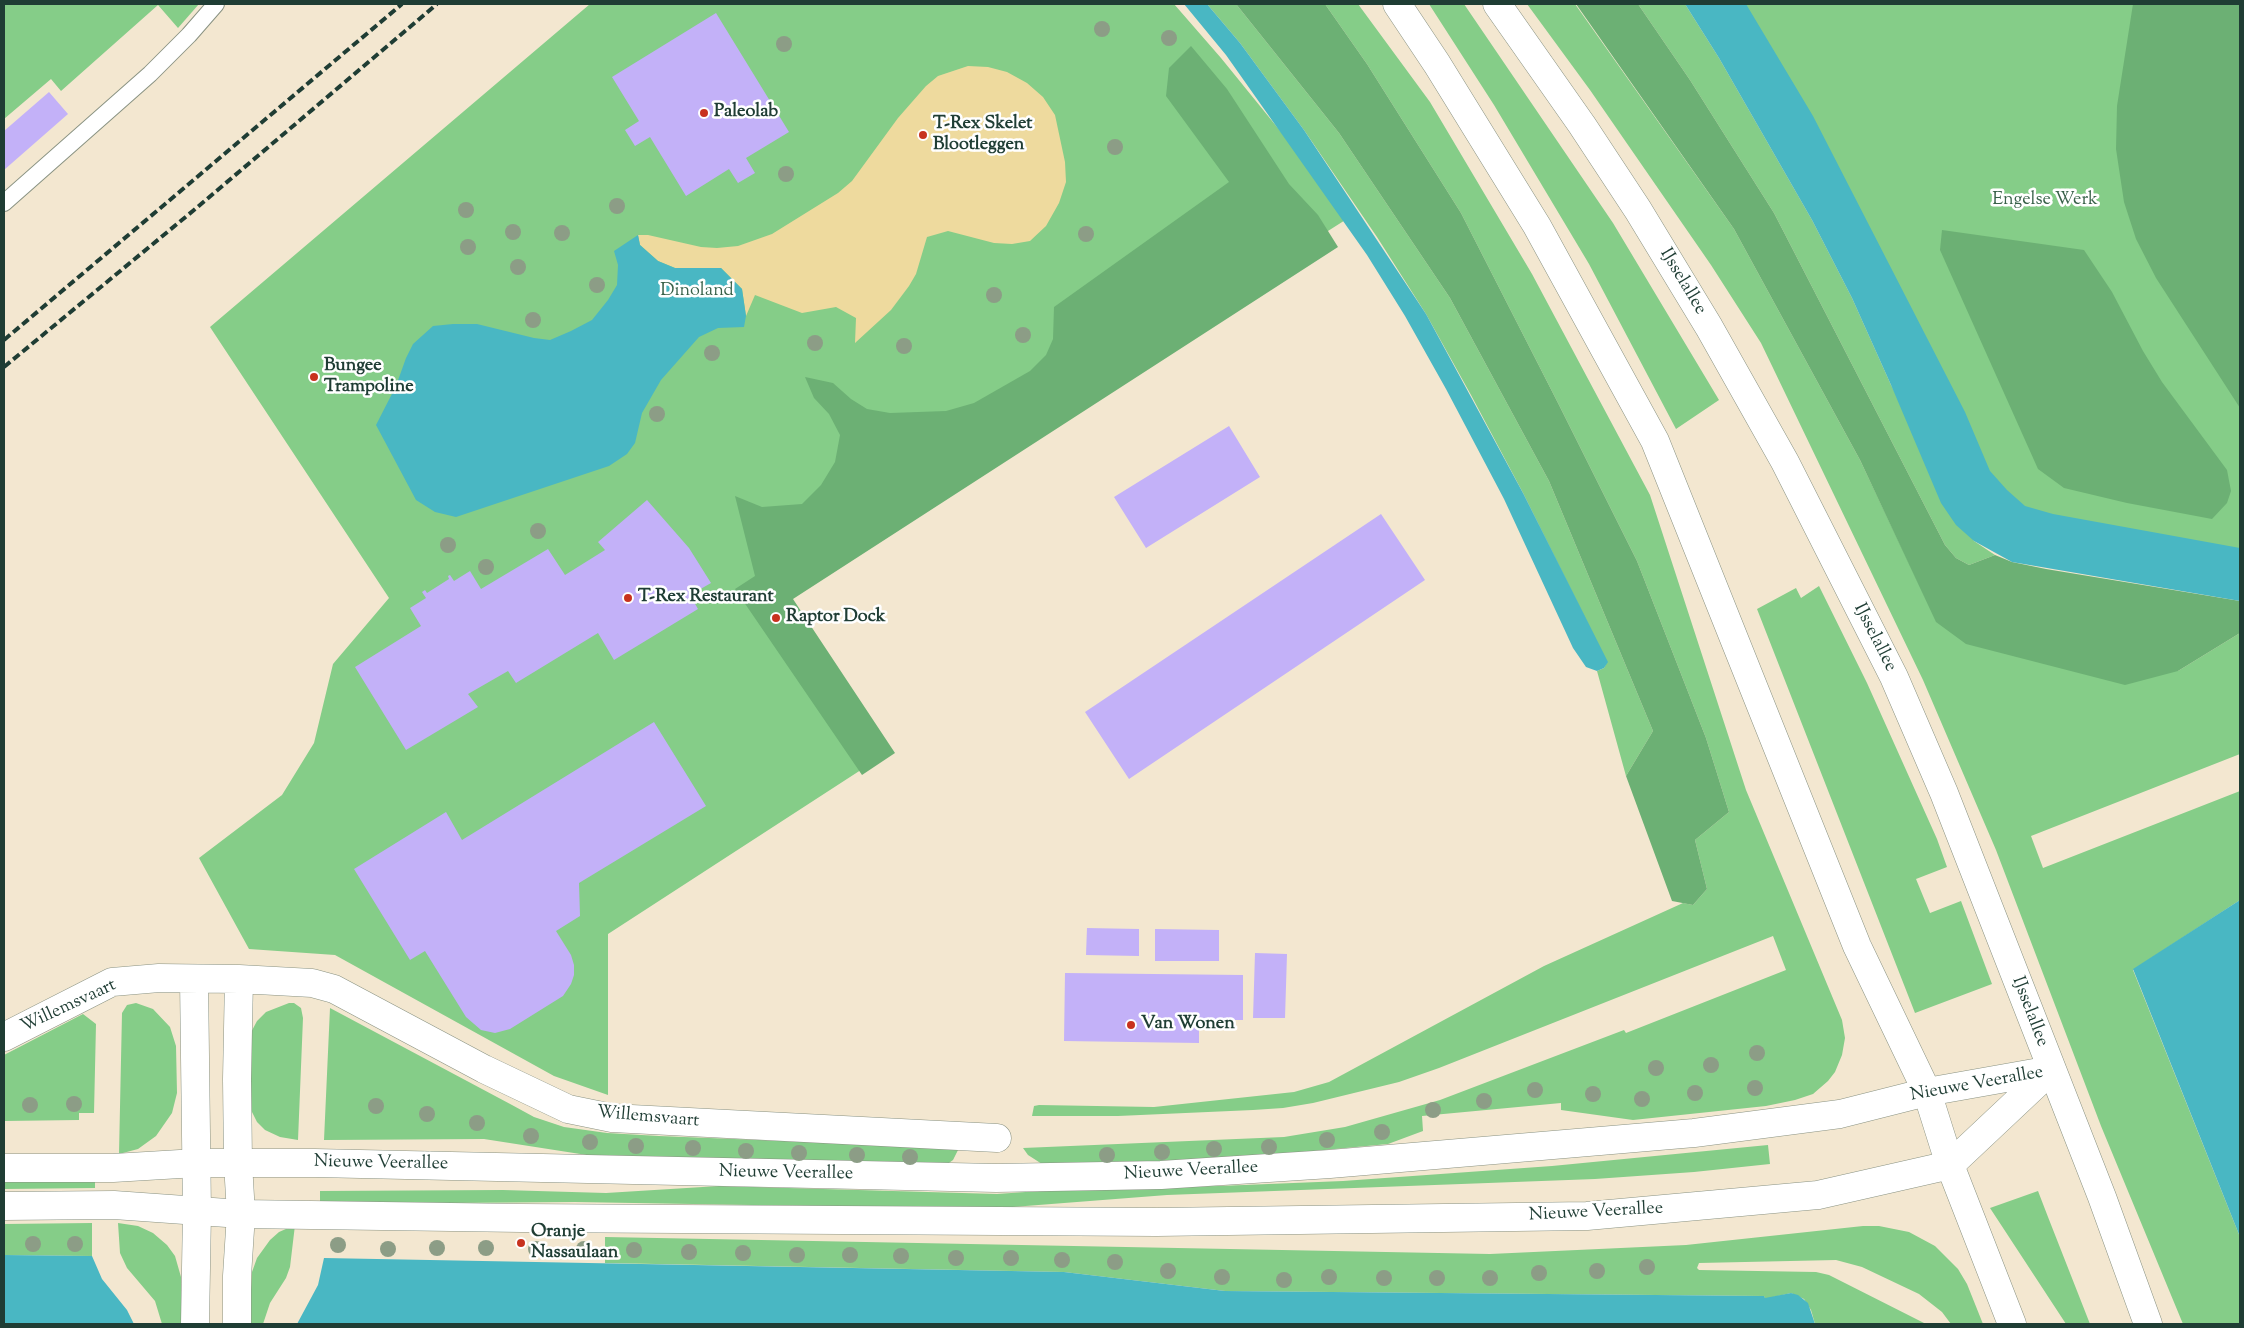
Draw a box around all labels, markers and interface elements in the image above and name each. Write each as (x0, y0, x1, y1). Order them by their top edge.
place label: Paleolab (714, 102, 778, 124)
marker: Paleolab (698, 107, 710, 119)
place label: T-Rex Skelet Blootleggen (933, 114, 1032, 156)
marker: T-Rex Skelet Blootleggen (917, 129, 929, 141)
park label: Engelse Werk (1992, 190, 2098, 212)
street label: IJsselallee (1654, 245, 1710, 319)
park label: Dinoland (660, 281, 734, 303)
place label: Bungee Trampoline (324, 356, 414, 398)
marker: Bungee Trampoline (308, 371, 320, 383)
place label: T-Rex Restaurant (638, 587, 774, 609)
marker: T-Rex Restaurant (622, 592, 634, 604)
street label: IJsselallee (1848, 600, 1900, 676)
place label: Raptor Dock (786, 607, 885, 629)
marker: Raptor Dock (770, 612, 782, 624)
street label: IJsselallee (2006, 974, 2052, 1050)
street label: Willemsvaart (18, 975, 120, 1039)
place label: Van Wonen (1141, 1014, 1235, 1036)
marker: Van Wonen (1125, 1019, 1137, 1031)
street label: Nieuwe Veerallee (1909, 1063, 2045, 1107)
street label: Willemsvaart (596, 1103, 700, 1133)
street label: Nieuwe Veerallee (314, 1152, 448, 1176)
street label: Nieuwe Veerallee (1123, 1158, 1259, 1186)
street label: Nieuwe Veerallee (719, 1162, 853, 1186)
street label: Nieuwe Veerallee (1528, 1199, 1664, 1227)
place label: Oranje Nassaulaan (531, 1222, 618, 1264)
marker: Oranje Nassaulaan (515, 1237, 527, 1249)

